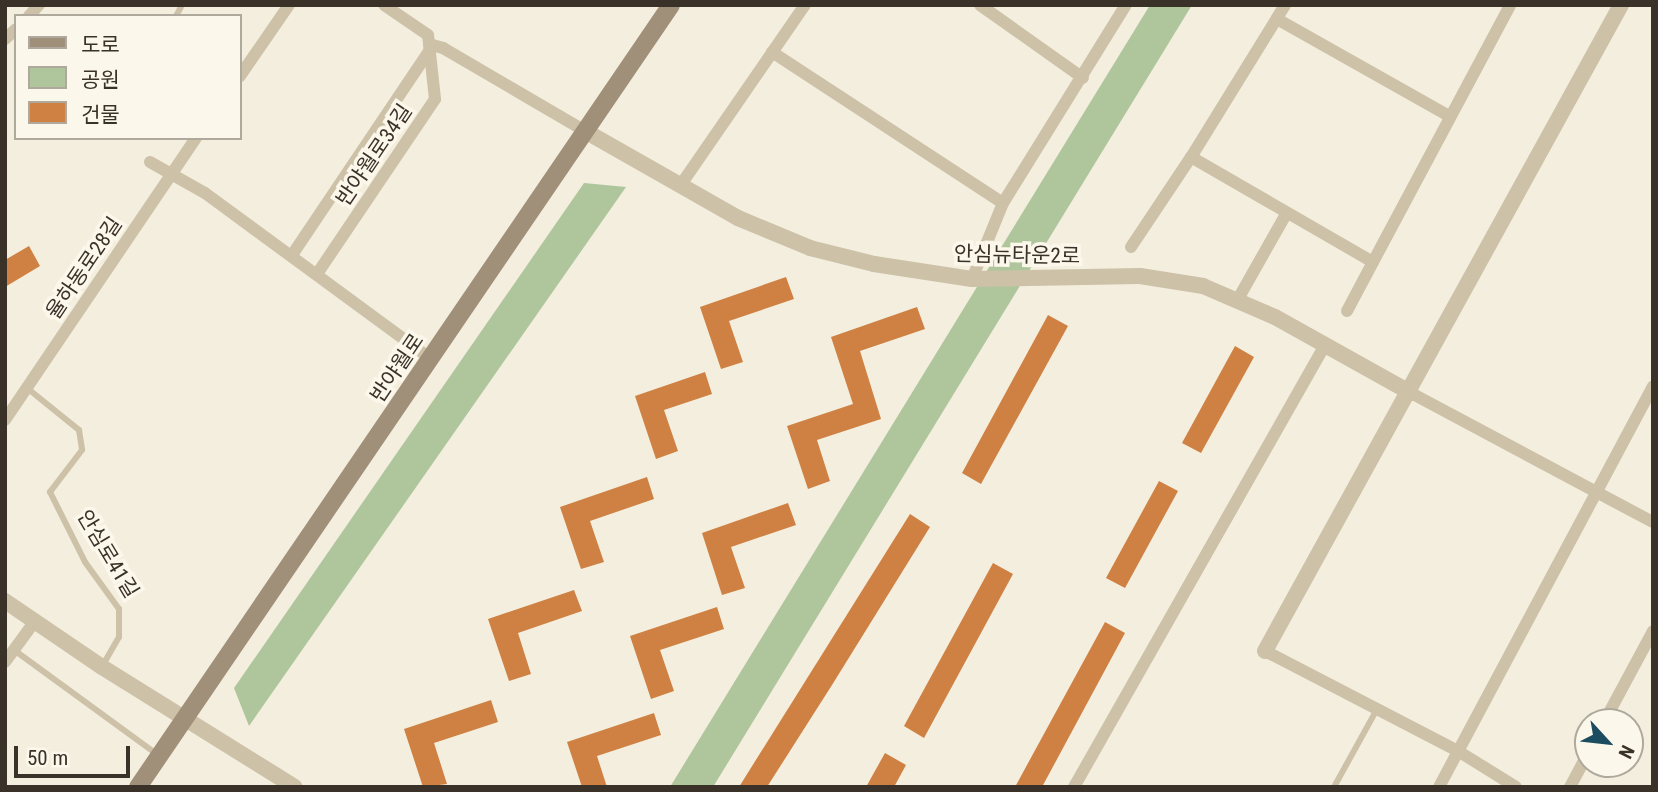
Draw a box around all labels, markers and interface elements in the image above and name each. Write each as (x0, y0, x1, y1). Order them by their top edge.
legend (14, 14, 242, 140)
text: 도로 (81, 33, 120, 57)
text: 공원 (81, 68, 120, 92)
street label: 반야월로34길 (331, 99, 417, 211)
text: 건물 (81, 103, 120, 127)
street label: 율하동로28길 (41, 212, 127, 324)
street label: 안심뉴타운2로 (954, 241, 1080, 269)
street label: 반야월로 (365, 329, 429, 407)
street label: 안심로41길 (72, 506, 144, 602)
north arrow (1574, 708, 1644, 778)
scale bar (18, 732, 133, 776)
text: N (1613, 741, 1639, 762)
text: 50 m (27, 746, 68, 770)

